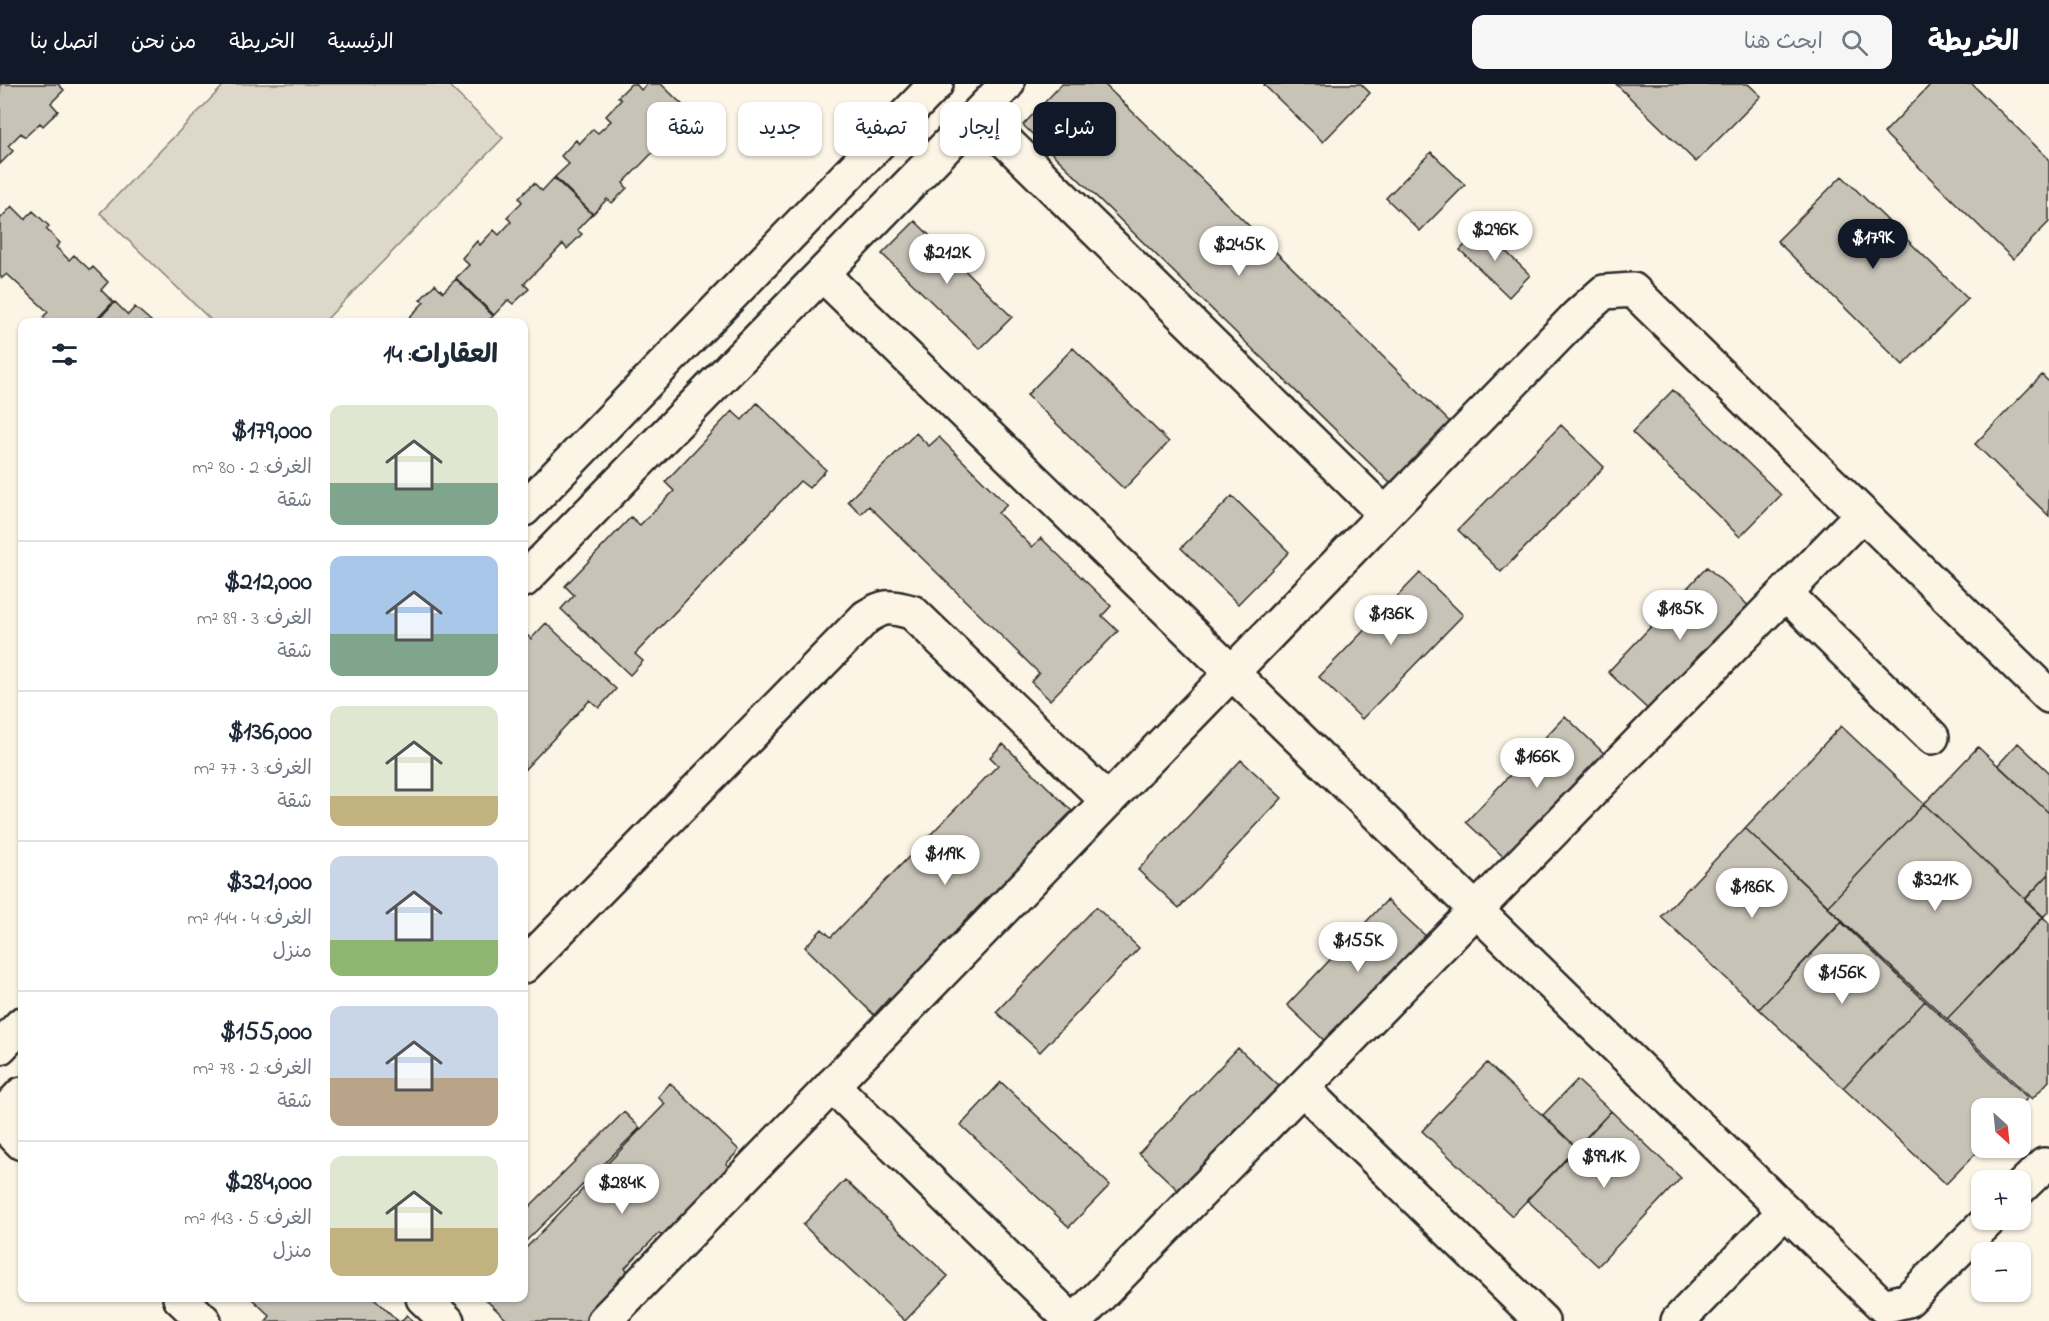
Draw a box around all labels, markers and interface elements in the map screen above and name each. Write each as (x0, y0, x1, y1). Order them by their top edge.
search box (1472, 15, 1892, 69)
text: الخريطة (1928, 23, 2019, 64)
icon: search (1838, 26, 1871, 59)
text: ابحث هنا (1744, 27, 1823, 59)
text: اتصل بنا (30, 28, 98, 58)
text: من نحن (131, 28, 196, 58)
text: الخريطة (229, 28, 295, 58)
text: الرئيسية (328, 28, 394, 58)
chip: شقة (647, 102, 726, 156)
chip: جديد (738, 102, 822, 156)
chip: تصفية (834, 102, 928, 156)
chip: إيجار (940, 102, 1021, 156)
chip: شراء (1033, 102, 1116, 156)
pin: $296K (1453, 211, 1537, 262)
text: $296K (1472, 216, 1518, 245)
pin: $179K (1831, 219, 1915, 270)
text: $179K (1852, 224, 1894, 253)
pin: $245K (1197, 226, 1281, 277)
text: $245K (1213, 231, 1265, 260)
pin: $212K (905, 234, 989, 285)
text: $212K (923, 239, 971, 268)
text: العقارات: 14 (383, 337, 498, 375)
icon: filters (48, 338, 81, 371)
text: $179,000 (231, 413, 312, 451)
icon: home (378, 429, 450, 501)
text: الغرف: 2 · 80 m² (192, 454, 312, 483)
text: شقة (277, 487, 312, 516)
text: $212,000 (224, 564, 312, 602)
icon: home (378, 580, 450, 652)
pin: $185K (1638, 590, 1722, 641)
pin: $136K (1349, 595, 1433, 646)
text: $185K (1656, 595, 1704, 624)
text: $136K (1368, 600, 1414, 629)
text: الغرف: 3 · 89 m² (197, 605, 312, 634)
text: شقة (277, 638, 312, 667)
text: $136,000 (228, 714, 312, 752)
icon: home (378, 730, 450, 802)
pin: $166K (1495, 738, 1579, 789)
text: $166K (1514, 743, 1560, 772)
text: الغرف: 3 · 77 m² (194, 755, 312, 784)
text: شقة (277, 788, 312, 817)
pin: $119K (903, 835, 987, 886)
text: $119K (925, 840, 965, 869)
pin: $321K (1893, 861, 1977, 912)
text: $321,000 (226, 864, 312, 902)
text: $321K (1912, 866, 1958, 895)
pin: $186K (1710, 868, 1794, 919)
text: $186K (1730, 873, 1774, 902)
icon: home (378, 880, 450, 952)
text: الغرف: 4 · 144 m² (187, 905, 312, 934)
pin: $155K (1316, 922, 1400, 973)
text: $155K (1332, 927, 1384, 956)
text: منزل (273, 938, 312, 967)
pin: $156K (1800, 954, 1884, 1005)
text: $156K (1818, 959, 1866, 988)
text: $155,000 (220, 1014, 312, 1052)
icon: home (378, 1030, 450, 1102)
text: الغرف: 2 · 78 m² (193, 1055, 312, 1084)
text: شقة (277, 1088, 312, 1117)
north arrow (1971, 1098, 2031, 1158)
map controls (1971, 1098, 2031, 1302)
pin: $99.1K (1555, 1138, 1653, 1189)
text: $99.1K (1582, 1143, 1626, 1172)
text: $284,000 (225, 1164, 312, 1202)
pin: $284K (580, 1164, 664, 1215)
text: $284K (598, 1169, 646, 1198)
button: + (1971, 1170, 2031, 1230)
icon: home (378, 1180, 450, 1252)
text: الغرف: 5 · 143 m² (184, 1205, 312, 1234)
text: منزل (273, 1238, 312, 1267)
button: − (1971, 1242, 2031, 1302)

